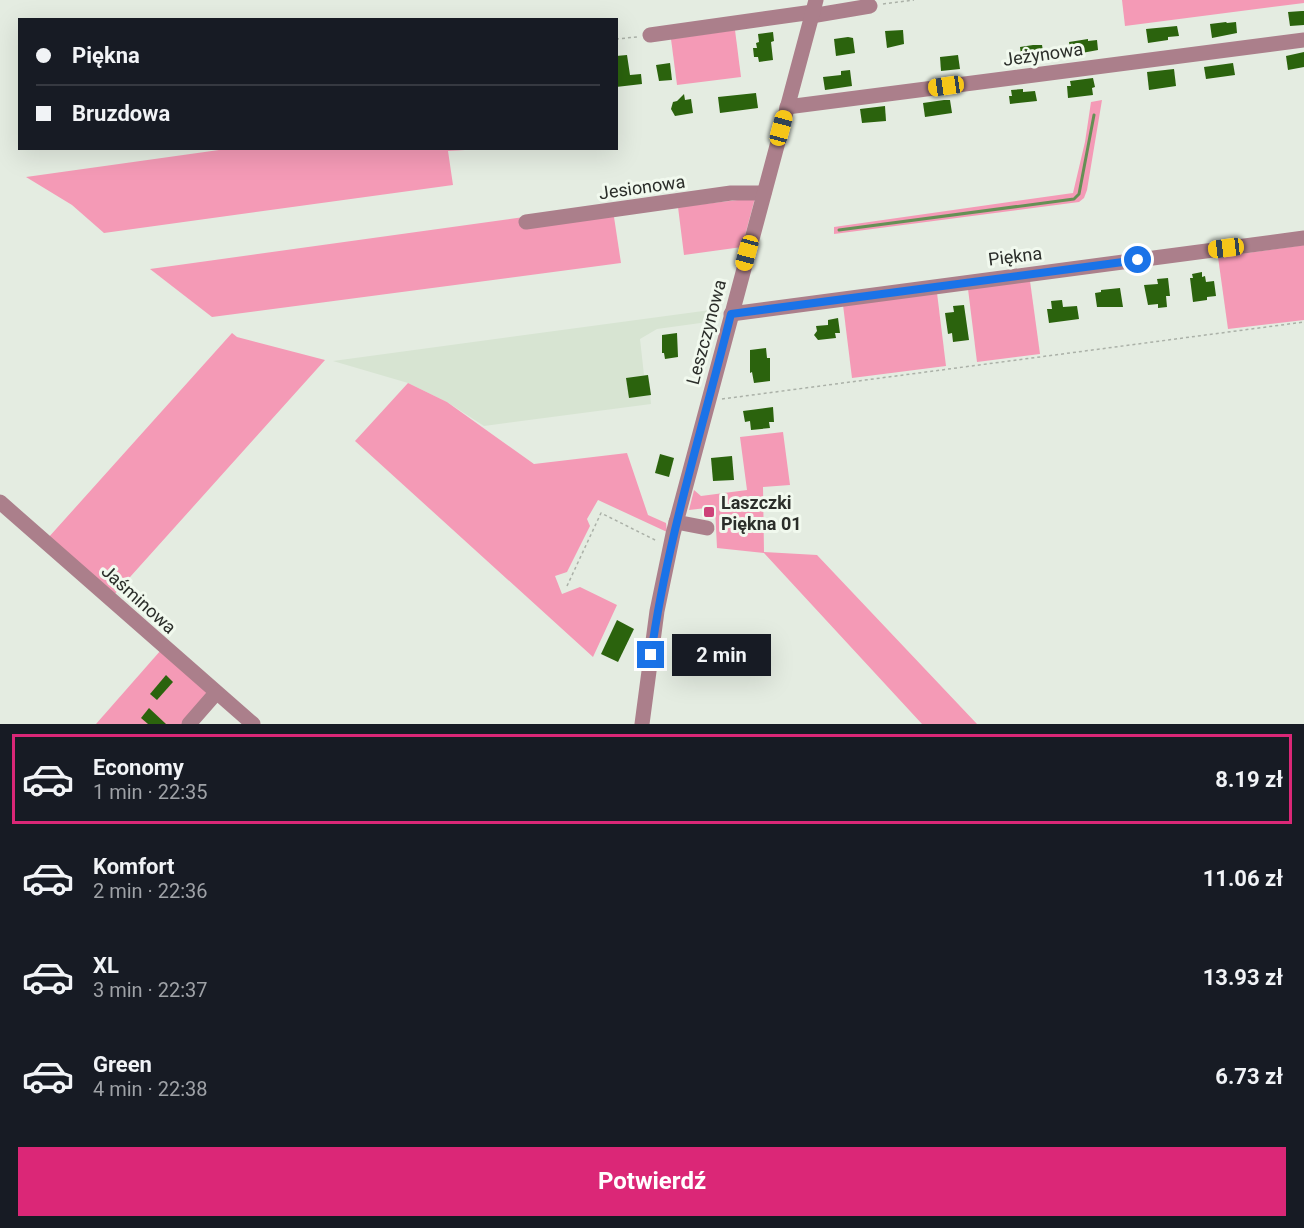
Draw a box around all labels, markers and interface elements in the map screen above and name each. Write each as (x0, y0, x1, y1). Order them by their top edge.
street label: Jeżynowa (1002, 38, 1084, 70)
text: Piękna (72, 43, 140, 68)
car (927, 75, 965, 97)
text: Bruzdowa (72, 101, 170, 126)
car (768, 108, 794, 148)
street label: Jesionowa (597, 171, 687, 203)
car (734, 233, 760, 273)
car (1207, 237, 1245, 259)
street label: Piękna (987, 242, 1043, 270)
route start (1124, 246, 1151, 273)
street label: Leszczynowa (682, 277, 730, 387)
place label: Laszczki Piękna 01 (721, 492, 802, 534)
marker: Laszczki Piękna 01 (702, 505, 716, 519)
street label: Jaśminowa (98, 560, 180, 638)
callout: 2 min (672, 634, 771, 676)
route end (637, 641, 664, 668)
text: 2 min (696, 643, 747, 667)
icon: car (21, 752, 75, 806)
text: Economy (93, 755, 184, 780)
text: 8.19 zł (1215, 767, 1283, 792)
text: 1 min · 22:35 (93, 780, 208, 804)
icon: car (21, 851, 75, 905)
text: Komfort (93, 854, 175, 879)
text: 11.06 zł (1203, 866, 1283, 891)
text: 2 min · 22:36 (93, 879, 208, 903)
icon: car (21, 950, 75, 1004)
text: XL (93, 953, 119, 978)
text: 13.93 zł (1203, 965, 1283, 990)
text: 3 min · 22:37 (93, 978, 208, 1002)
icon: car (21, 1049, 75, 1103)
text: Green (93, 1052, 152, 1077)
text: 6.73 zł (1215, 1064, 1283, 1089)
text: 4 min · 22:38 (93, 1077, 208, 1101)
button: Potwierdź (18, 1147, 1286, 1216)

